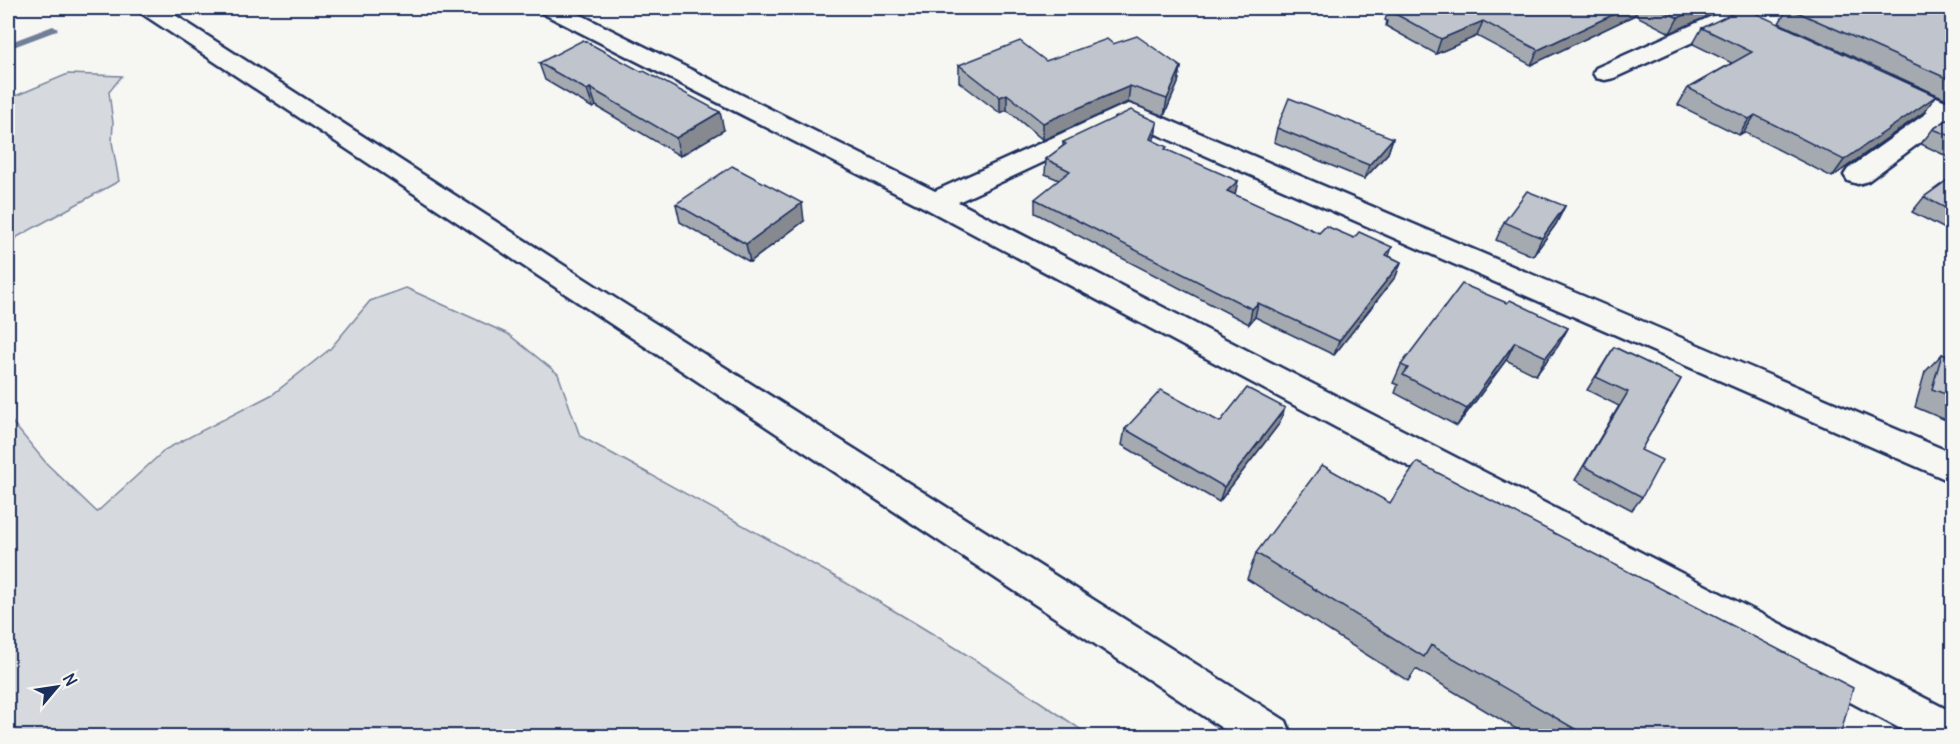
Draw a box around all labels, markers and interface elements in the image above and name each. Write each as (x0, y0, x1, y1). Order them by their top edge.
north arrow (27, 657, 87, 717)
text: N (59, 670, 82, 689)

